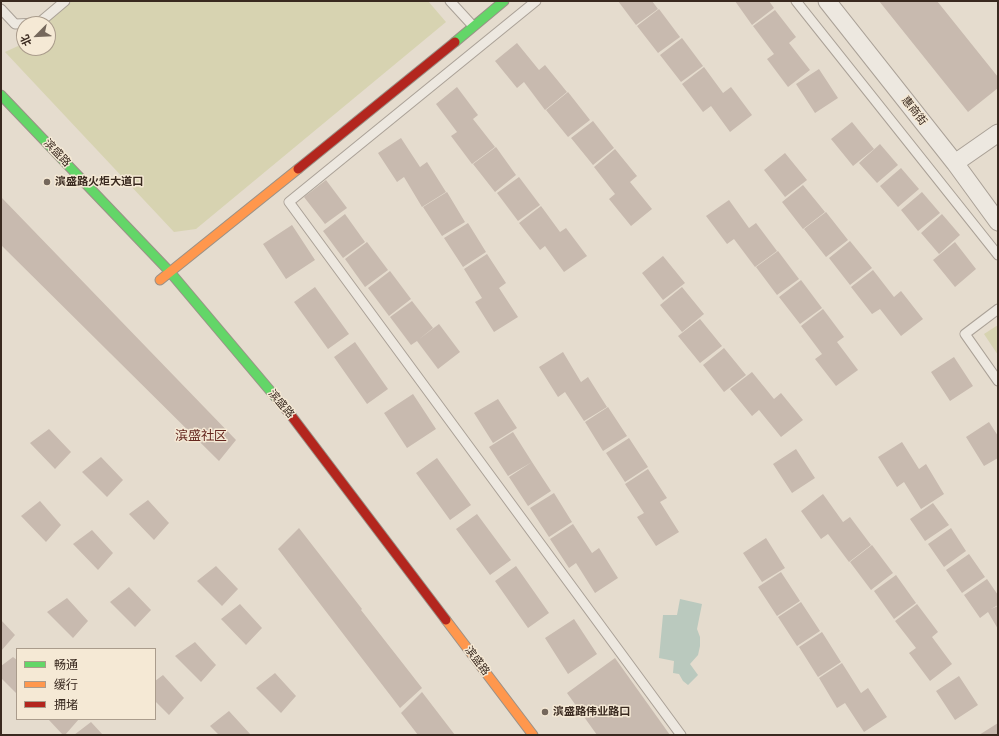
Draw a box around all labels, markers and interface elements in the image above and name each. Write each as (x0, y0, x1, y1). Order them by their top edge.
north arrow (16, 16, 56, 56)
text: 北 (16, 33, 35, 49)
street label: 惠商街 (899, 94, 929, 128)
street label: 滨盛路 (41, 137, 73, 169)
place label: 滨盛路火炬大道口 (55, 175, 143, 189)
marker: 滨盛路火炬大道口 (42, 177, 52, 187)
street label: 滨盛路 (265, 387, 297, 421)
district label: 滨盛社区 (175, 428, 227, 444)
street label: 滨盛路 (462, 644, 492, 678)
legend (16, 648, 156, 720)
text: 畅通 (54, 656, 78, 673)
text: 缓行 (54, 676, 78, 693)
text: 拥堵 (54, 696, 78, 713)
place label: 滨盛路伟业路口 (553, 705, 630, 719)
marker: 滨盛路伟业路口 (540, 707, 550, 717)

